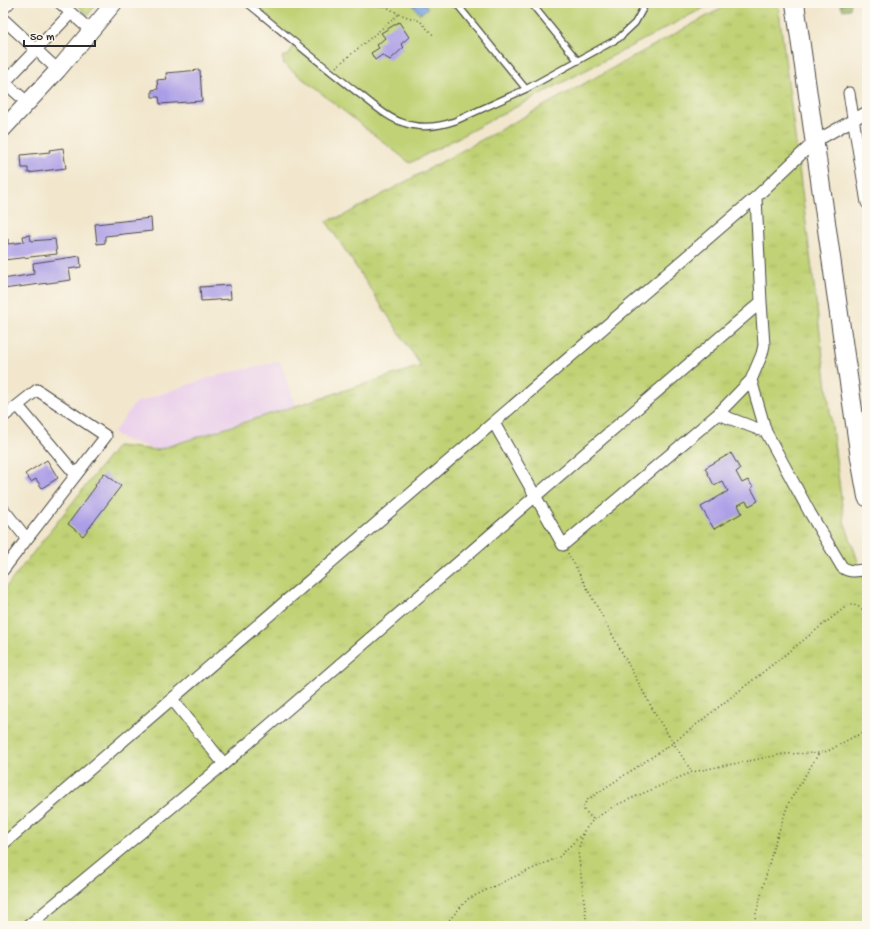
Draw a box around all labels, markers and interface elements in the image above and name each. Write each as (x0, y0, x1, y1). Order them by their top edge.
scale bar (24, 22, 95, 48)
text: 50 m (30, 31, 55, 45)

